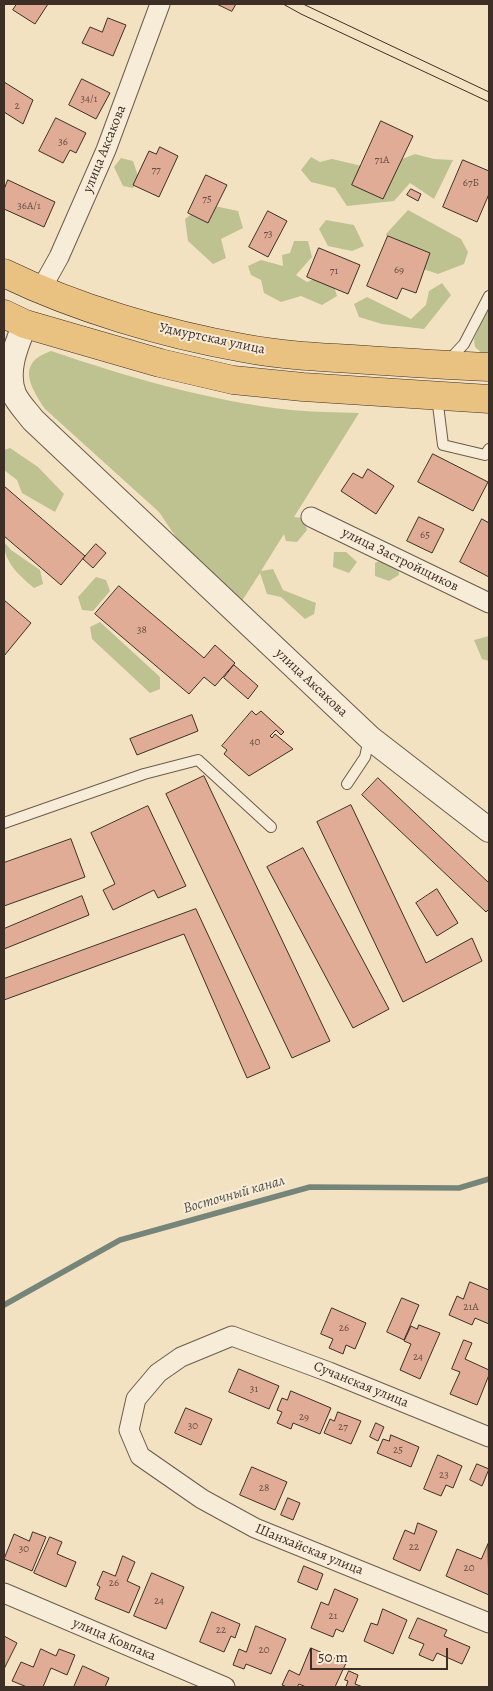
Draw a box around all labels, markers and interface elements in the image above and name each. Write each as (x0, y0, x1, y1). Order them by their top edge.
house number: 34/1 (81, 92, 97, 106)
house number: 2 (14, 99, 20, 113)
street label: улица Аксакова (80, 103, 130, 195)
house number: 36 (58, 135, 68, 149)
house number: 71А (375, 153, 389, 167)
house number: 77 (151, 163, 161, 177)
house number: 67Б (463, 176, 479, 190)
house number: 75 (202, 192, 212, 206)
house number: 36А/1 (17, 199, 41, 213)
house number: 73 (263, 227, 273, 241)
house number: 69 (394, 263, 404, 277)
house number: 71 (330, 264, 338, 278)
street label: Удмуртская улица (157, 320, 267, 358)
street label: улица Застройщиков (339, 524, 461, 596)
house number: 65 (420, 528, 430, 542)
house number: 38 (137, 623, 147, 637)
street label: улица Аксакова (271, 645, 351, 721)
house number: 40 (250, 735, 260, 749)
water label: Восточный канал (181, 1172, 287, 1218)
house number: 21А (463, 1300, 479, 1314)
house number: 26 (339, 1321, 349, 1335)
house number: 24 (413, 1350, 423, 1364)
street label: Сучанская улица (311, 1358, 411, 1412)
house number: 31 (250, 1382, 258, 1396)
house number: 29 (299, 1410, 309, 1424)
house number: 30 (188, 1419, 198, 1433)
house number: 27 (338, 1420, 348, 1434)
house number: 25 (393, 1443, 403, 1457)
house number: 23 (439, 1468, 449, 1482)
house number: 28 (259, 1481, 269, 1495)
street label: Шанхайская улица (252, 1521, 366, 1579)
house number: 22 (409, 1540, 419, 1554)
house number: 30 (19, 1542, 29, 1556)
house number: 20 (463, 1561, 475, 1575)
house number: 26 (109, 1576, 119, 1590)
house number: 24 (154, 1594, 164, 1608)
house number: 21 (329, 1609, 337, 1623)
street label: улица Ковпака (70, 1615, 158, 1665)
house number: 22 (216, 1623, 226, 1637)
scale bar (313, 1638, 450, 1670)
house number: 20 (258, 1643, 270, 1657)
text: 50 m (318, 1647, 348, 1667)

